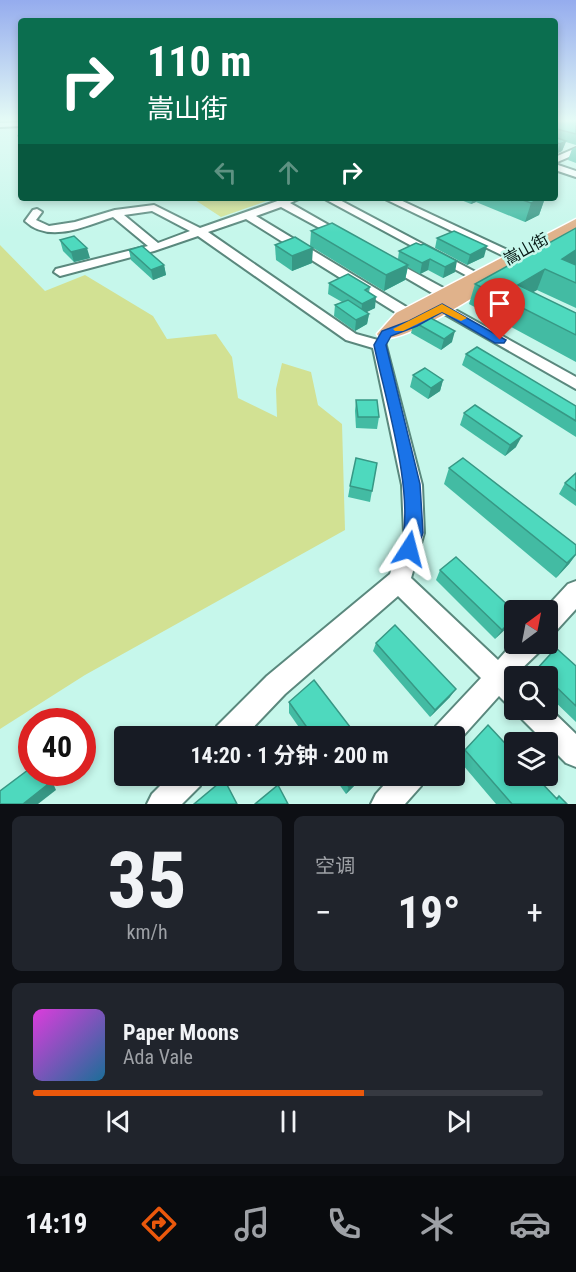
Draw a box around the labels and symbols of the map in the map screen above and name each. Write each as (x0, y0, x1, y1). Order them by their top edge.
street label: 嵩山街 (500, 229, 552, 269)
pin (474, 278, 525, 340)
position arrow (377, 517, 441, 581)
north arrow (504, 600, 558, 654)
speed limit sign: 40 (18, 708, 96, 786)

